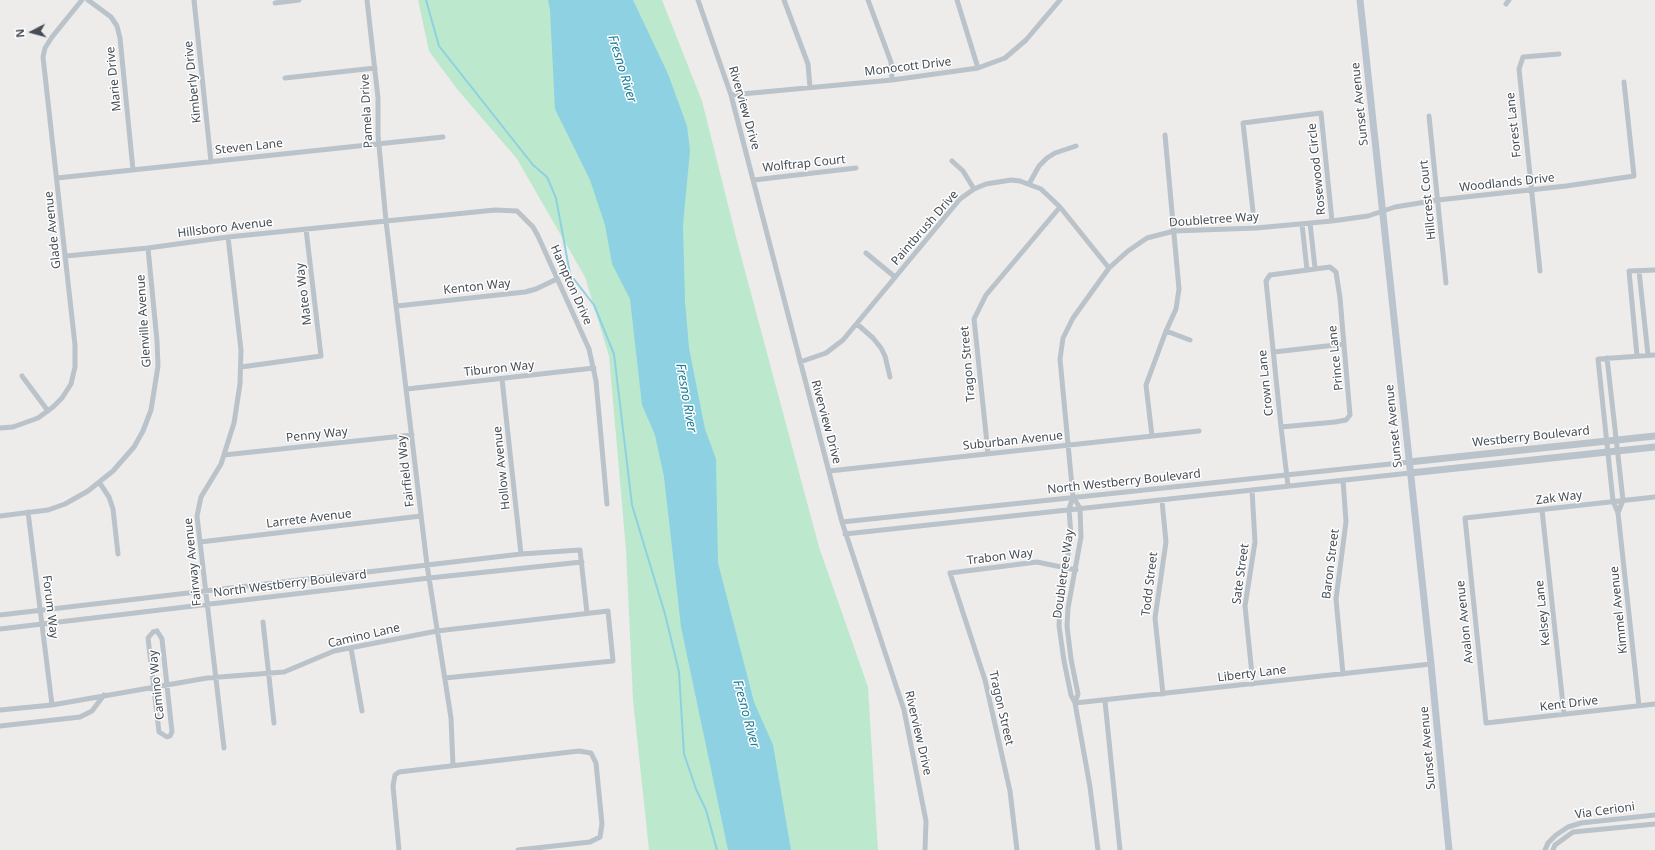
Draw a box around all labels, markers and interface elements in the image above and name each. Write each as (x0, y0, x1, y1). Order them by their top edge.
north arrow (12, 12, 52, 52)
text: N (12, 28, 27, 39)
water label: Fresno River (604, 33, 640, 105)
street label: Kimberly Drive (182, 40, 204, 124)
street label: Marie Drive (103, 46, 125, 112)
street label: Monocott Drive (864, 55, 952, 79)
street label: Sunset Avenue (1348, 62, 1372, 146)
street label: Riverview Drive (725, 65, 763, 151)
street label: Pamela Drive (358, 73, 376, 149)
street label: Forest Lane (1503, 92, 1525, 158)
street label: Rosewood Circle (1305, 122, 1329, 216)
street label: Steven Lane (214, 136, 284, 158)
street label: Wolftrap Court (762, 152, 846, 176)
street label: Hillcrest Court (1417, 159, 1439, 241)
street label: Woodlands Drive (1459, 171, 1555, 195)
street label: Paintbrush Drive (889, 188, 961, 268)
street label: Glade Avenue (42, 190, 64, 270)
street label: Doubletree Way (1169, 210, 1259, 230)
street label: Hillsboro Avenue (177, 215, 273, 241)
street label: Hampton Drive (547, 243, 595, 327)
street label: Mateo Way (293, 262, 315, 326)
street label: Glenville Avenue (134, 274, 154, 368)
street label: Kenton Way (443, 276, 511, 298)
street label: Tragon Street (958, 325, 978, 403)
street label: Prince Lane (1325, 325, 1347, 391)
street label: Crown Lane (1255, 349, 1277, 417)
street label: Tiburon Way (463, 358, 535, 380)
water label: Fresno River (672, 362, 700, 434)
street label: Riverview Drive (808, 378, 844, 466)
street label: Sunset Avenue (1382, 384, 1406, 468)
street label: Westberry Boulevard (1472, 424, 1590, 450)
street label: Penny Way (285, 425, 349, 445)
street label: Hollow Avenue (490, 425, 514, 511)
street label: Suburban Avenue (962, 429, 1064, 453)
street label: Fairfield Way (394, 434, 418, 508)
street label: North Westberry Boulevard (1047, 467, 1201, 497)
street label: Zak Way (1535, 488, 1583, 508)
street label: Larrete Avenue (266, 507, 352, 531)
street label: Fairway Avenue (181, 517, 205, 607)
street label: Doubletree Way (1051, 528, 1077, 620)
street label: Baron Street (1320, 528, 1342, 600)
street label: Sate Street (1230, 543, 1252, 605)
street label: Trabon Way (966, 546, 1034, 568)
street label: Todd Street (1139, 551, 1161, 617)
street label: Kimmel Avenue (1607, 565, 1631, 655)
street label: North Westberry Boulevard (213, 567, 367, 601)
street label: Forum Way (39, 574, 61, 640)
street label: Kelsey Lane (1532, 579, 1554, 647)
street label: Avalon Avenue (1453, 580, 1477, 664)
street label: Camino Lane (327, 621, 401, 651)
street label: Camino Way (146, 649, 168, 721)
street label: Liberty Lane (1217, 663, 1287, 685)
street label: Tragon Street (985, 669, 1017, 747)
water label: Fresno River (729, 678, 763, 750)
street label: Riverview Drive (901, 689, 935, 777)
street label: Kent Drive (1539, 693, 1599, 715)
street label: Sunset Avenue (1417, 706, 1439, 790)
street label: Via Cerioni (1574, 800, 1636, 822)

